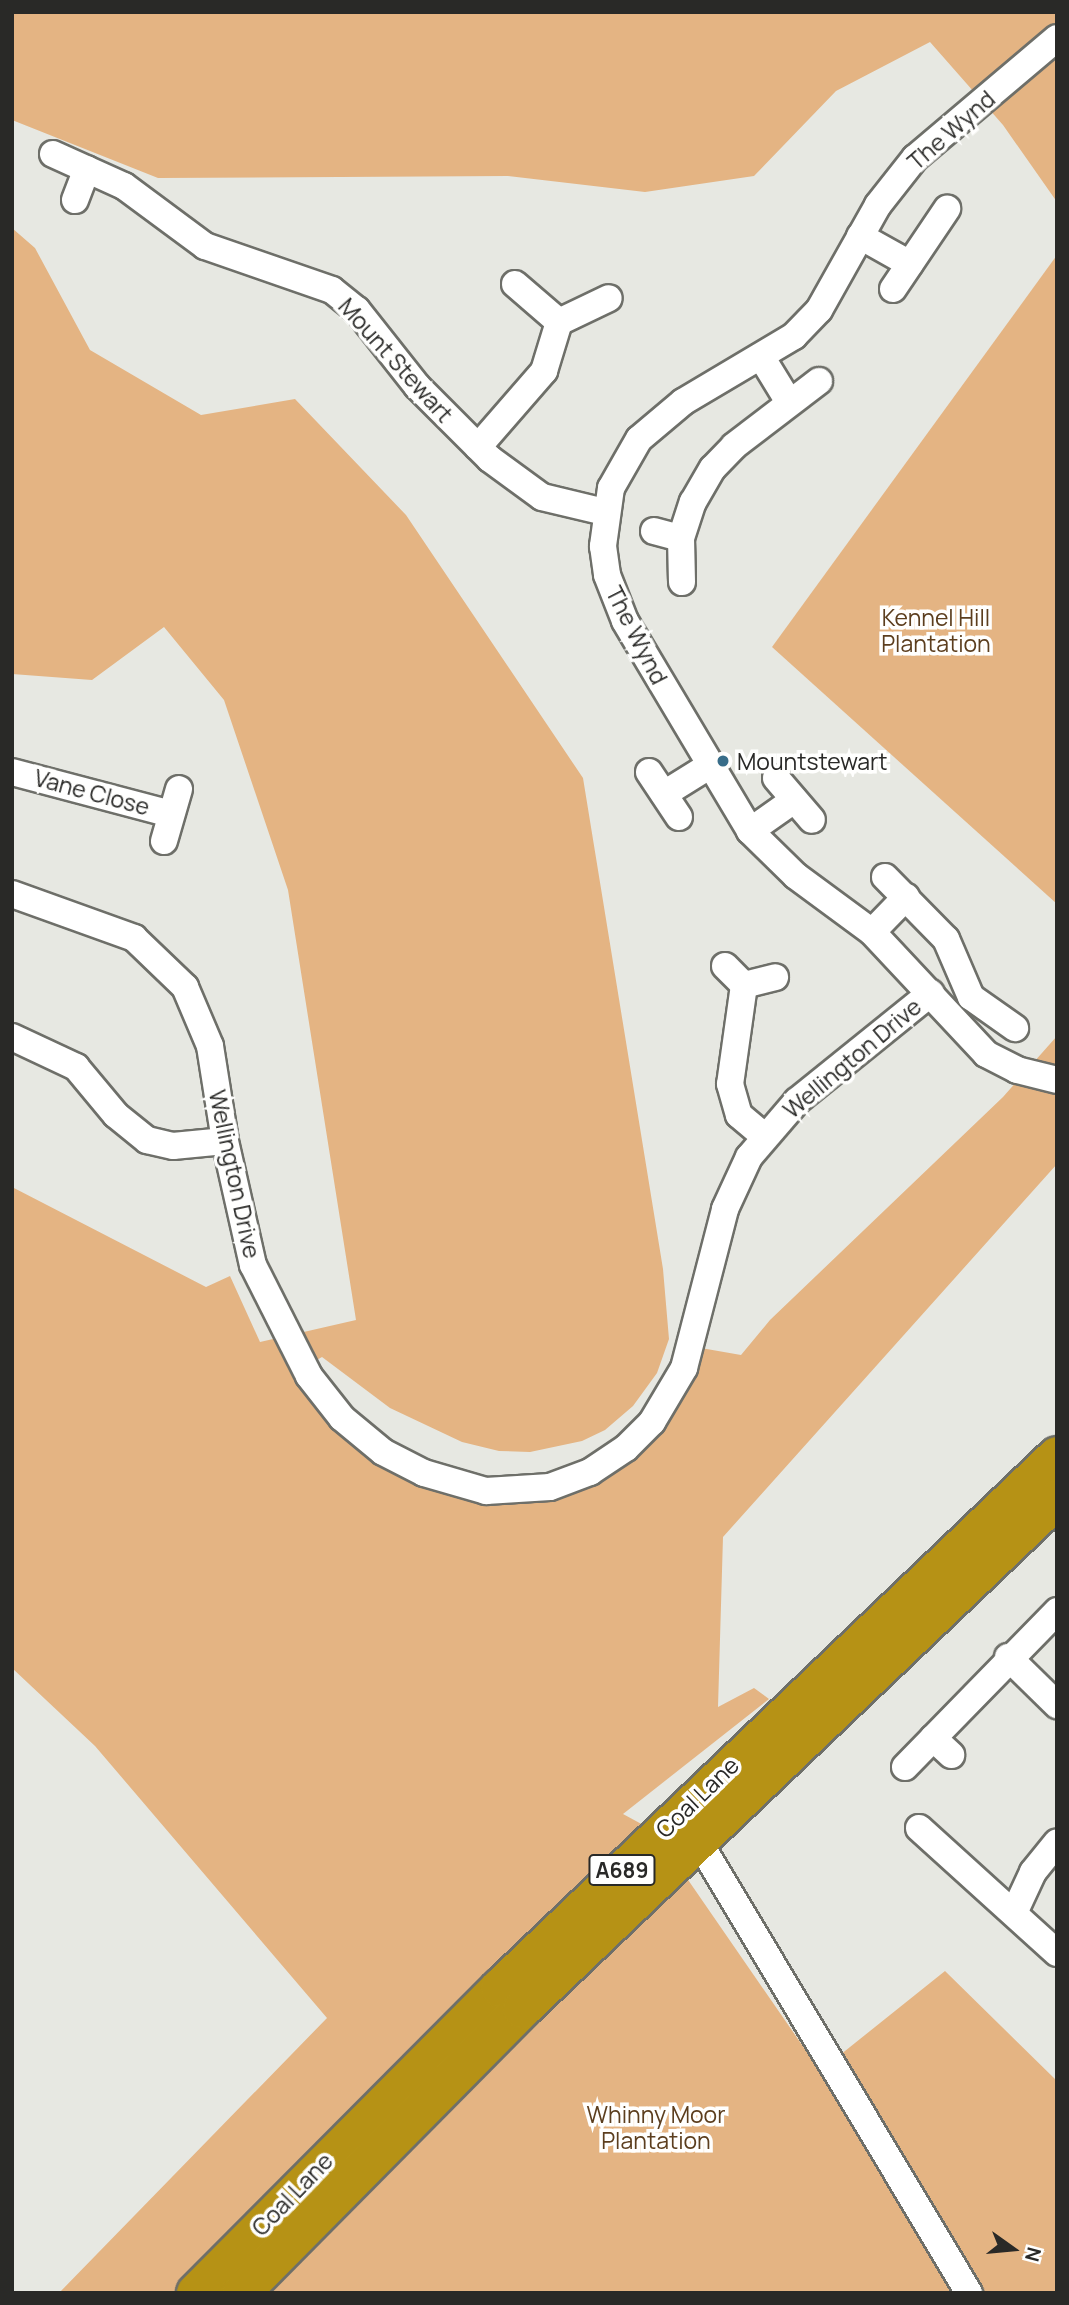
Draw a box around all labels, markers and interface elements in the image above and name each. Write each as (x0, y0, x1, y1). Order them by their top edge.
street label: The Wynd (902, 85, 1000, 175)
street label: Mount Stewart (333, 292, 459, 428)
street label: The Wynd (601, 581, 673, 689)
park label: Kennel Hill Plantation (881, 603, 991, 657)
place label: Mountstewart (737, 747, 888, 775)
marker: Mountstewart (715, 753, 731, 769)
street label: Vane Close (31, 763, 153, 821)
street label: Wellington Drive (777, 992, 927, 1124)
street label: Wellington Drive (204, 1087, 266, 1261)
street label: Coal Lane (650, 1751, 744, 1843)
road number: A689 (587, 1853, 657, 1888)
park label: Whinny Moor Plantation (587, 2100, 725, 2154)
street label: Coal Lane (246, 2147, 338, 2241)
north arrow (978, 2214, 1048, 2284)
text: N (1019, 2244, 1048, 2264)

